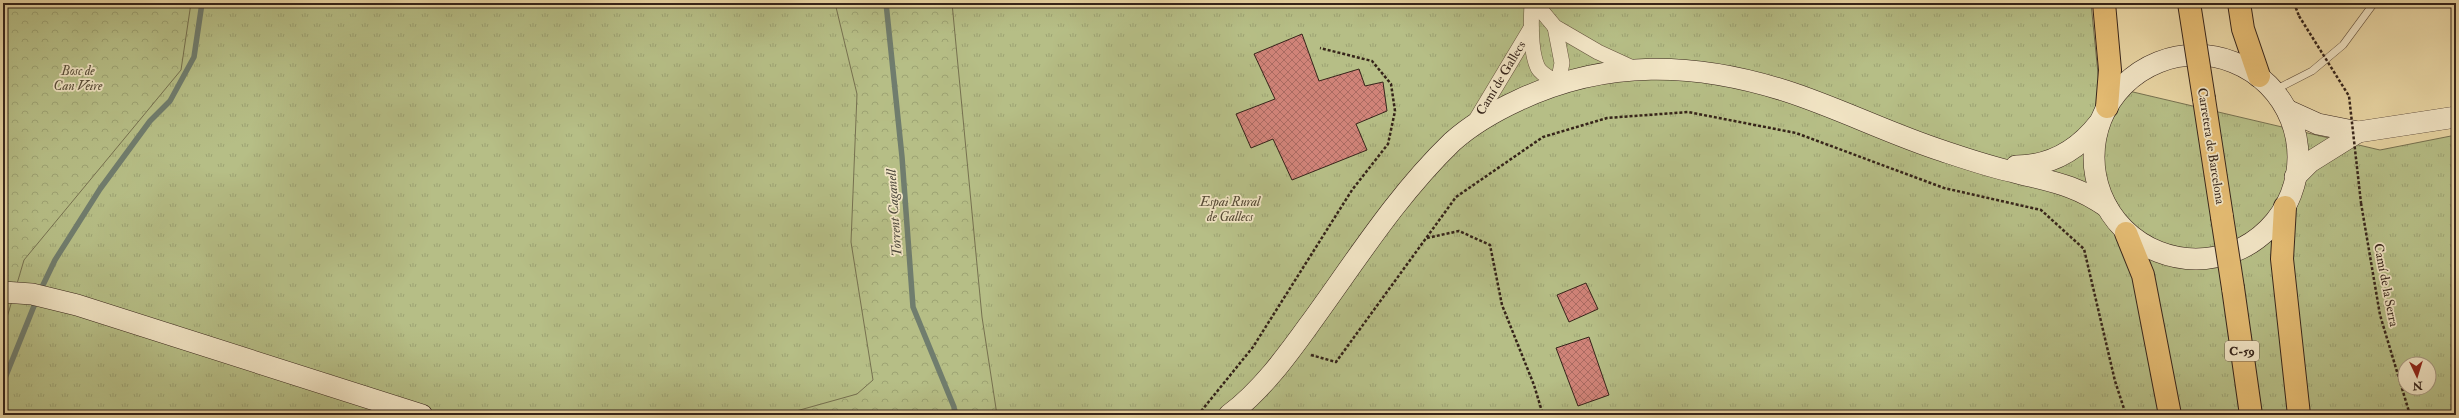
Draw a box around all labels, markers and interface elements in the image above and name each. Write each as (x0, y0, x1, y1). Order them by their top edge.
street label: Camí de Gallecs (1473, 38, 1530, 118)
park label: Bosc de Can Veire (54, 63, 103, 94)
street label: Carretera de Barcelona (2194, 86, 2228, 206)
water label: Torrent Caganell (882, 167, 906, 257)
park label: Espai Rural de Gallecs (1199, 194, 1261, 225)
street label: Camí de la Serra (2370, 242, 2402, 329)
road number: C-59 (2225, 341, 2259, 361)
north arrow (2397, 356, 2437, 396)
text: N (2411, 379, 2424, 392)

